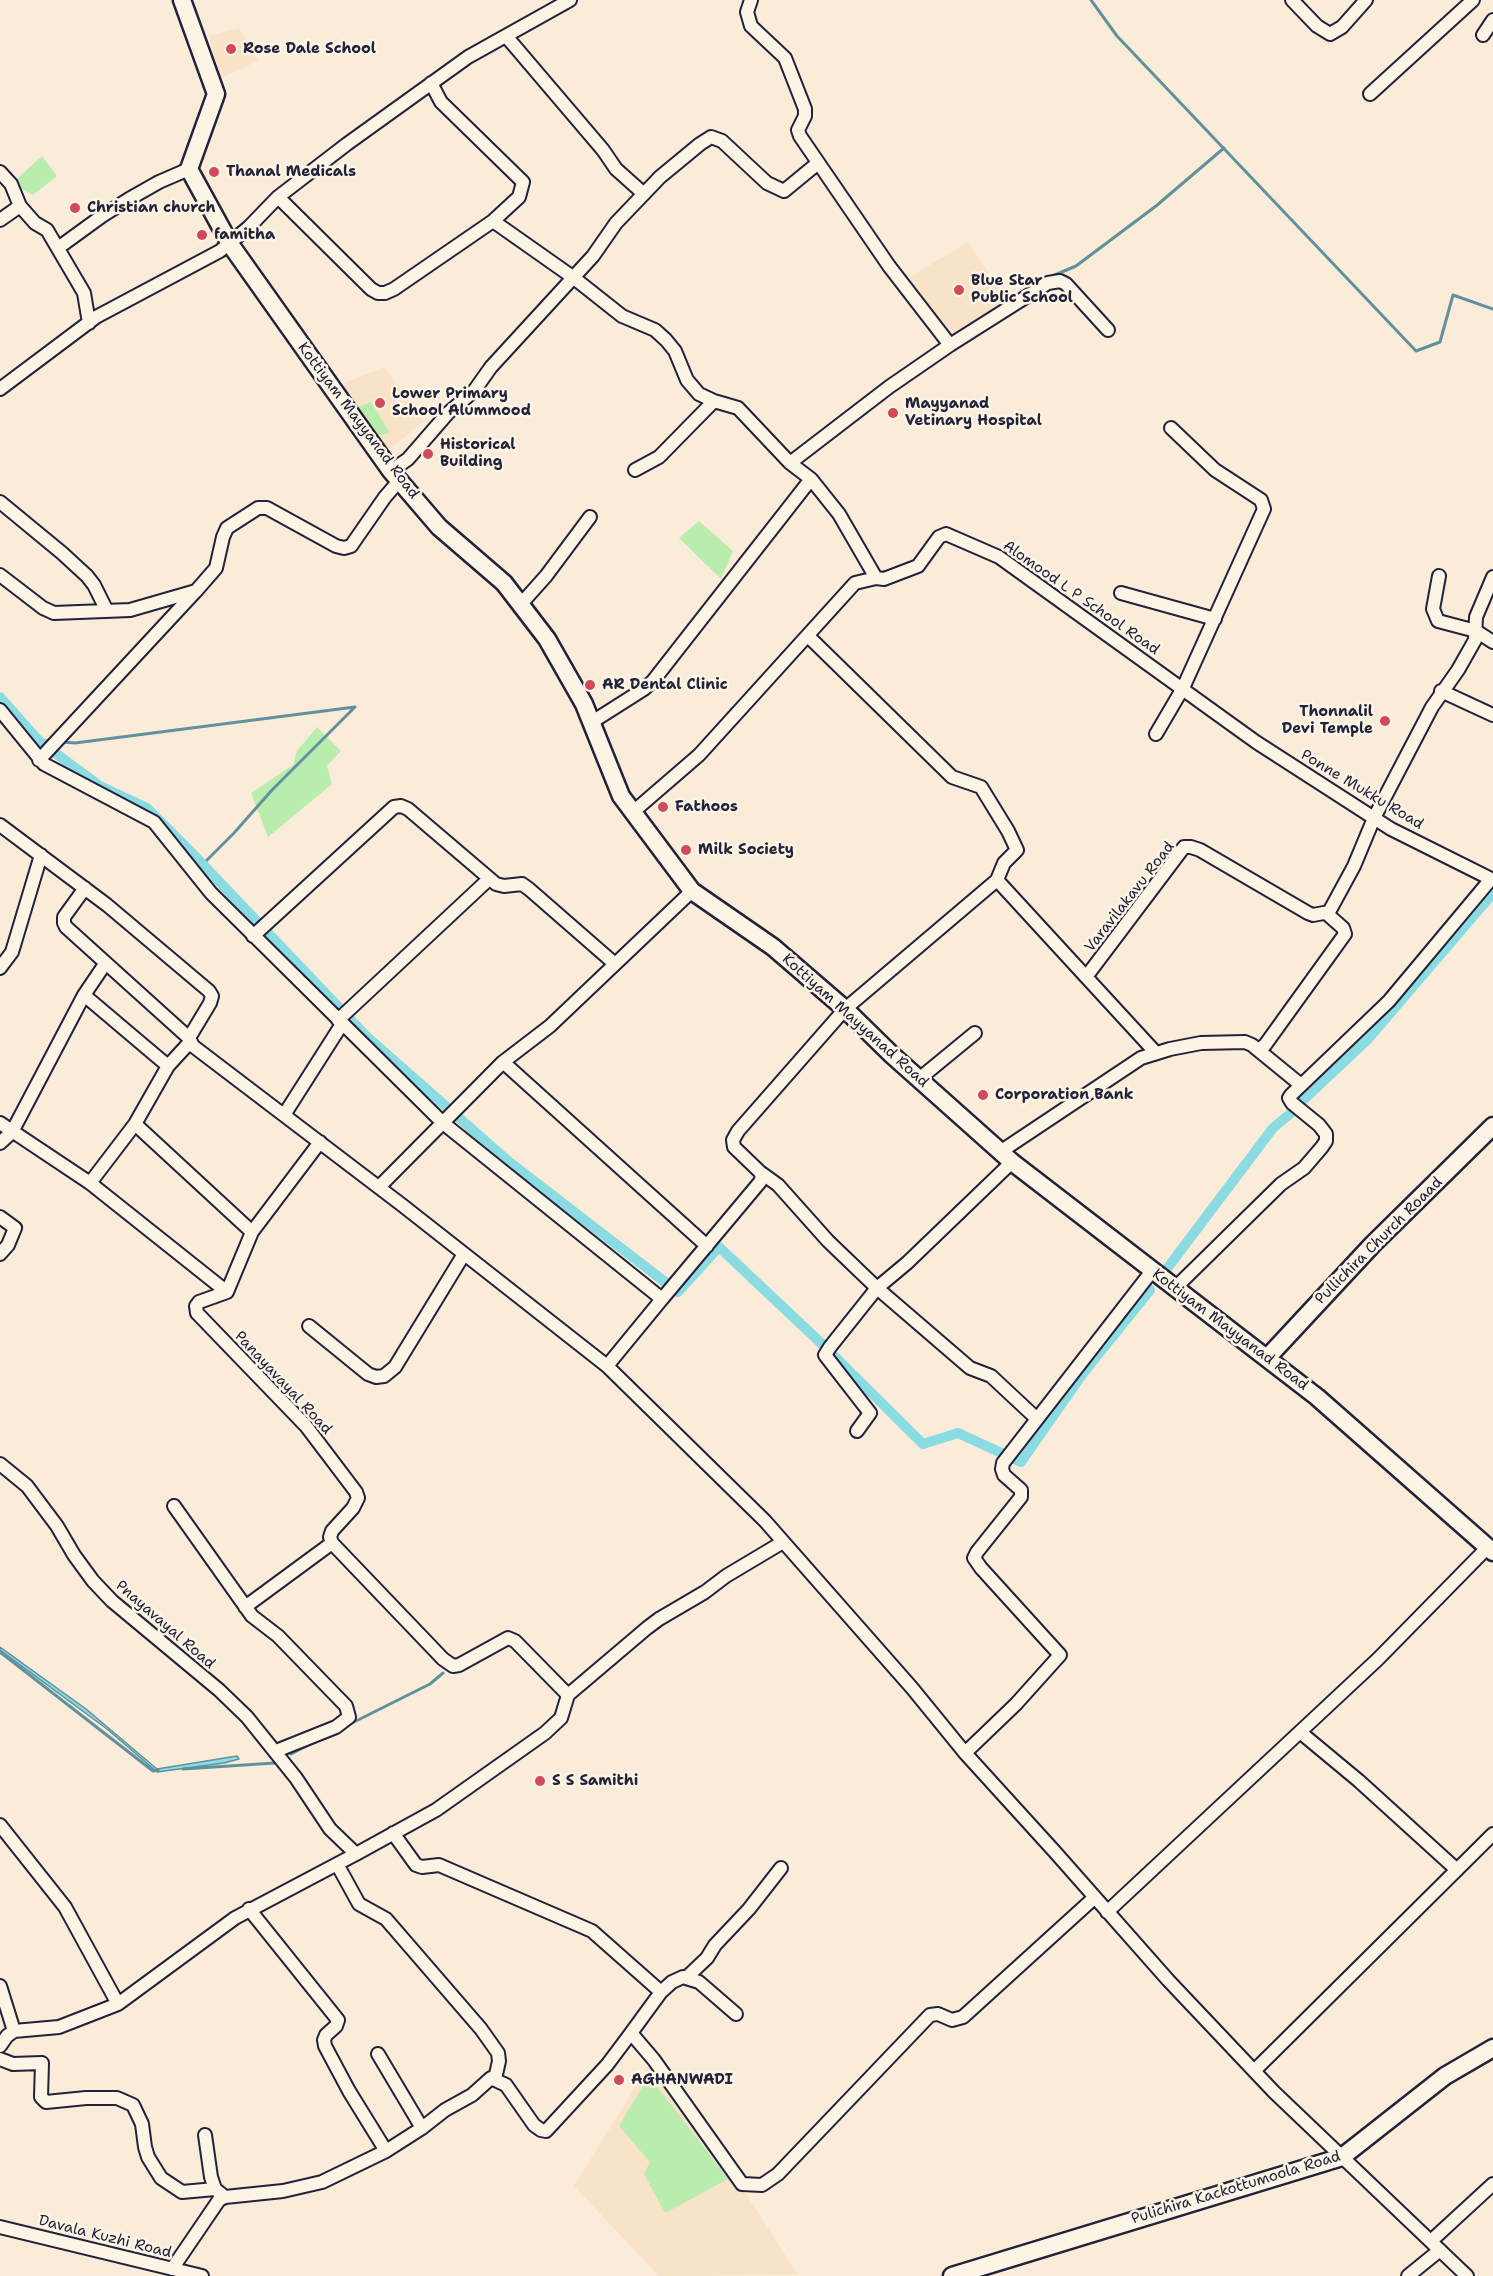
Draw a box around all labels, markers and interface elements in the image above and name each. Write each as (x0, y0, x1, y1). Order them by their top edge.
place label: Rose Dale School (243, 40, 376, 58)
marker: Rose Dale School (224, 42, 238, 56)
place label: Thanal Medicals (226, 163, 356, 181)
marker: Thanal Medicals (207, 165, 221, 179)
place label: Christian church (87, 199, 216, 217)
marker: Christian church (68, 201, 82, 215)
place label: famitha (214, 226, 275, 244)
marker: famitha (195, 228, 209, 242)
place label: Blue Star Public School (971, 272, 1073, 307)
marker: Blue Star Public School (952, 283, 966, 297)
street label: Kottiyam Mayyanad Road (293, 339, 423, 503)
place label: Lower Primary School Alummood (392, 385, 531, 420)
place label: Mayyanad Vetinary Hospital (905, 395, 1042, 430)
marker: Lower Primary School Alummood (373, 396, 387, 410)
marker: Mayyanad Vetinary Hospital (886, 406, 900, 420)
place label: Historical Building (440, 436, 516, 471)
marker: Historical Building (421, 447, 435, 461)
street label: Alomood L P School Road (999, 537, 1163, 659)
place label: AR Dental Clinic (602, 676, 728, 694)
marker: AR Dental Clinic (583, 678, 597, 692)
place label: Thonnalil Devi Temple (1282, 703, 1373, 738)
marker: Thonnalil Devi Temple (1378, 714, 1392, 728)
street label: Ponne Mukku Road (1297, 746, 1427, 834)
place label: Fathoos (675, 798, 738, 816)
marker: Fathoos (656, 800, 670, 814)
street label: Varavilakavu Road (1081, 838, 1179, 956)
place label: Milk Society (698, 841, 794, 859)
marker: Milk Society (679, 843, 693, 857)
street label: Kottiyam Mayyanad Road (778, 950, 932, 1092)
place label: Corporation Bank (995, 1086, 1134, 1104)
marker: Corporation Bank (976, 1088, 990, 1102)
street label: Pullichira Church Roaad (1312, 1174, 1446, 1308)
street label: Kottiyam Mayyanad Road (1148, 1265, 1312, 1395)
street label: Panayavayal Road (230, 1328, 336, 1438)
street label: Pnayavayal Road (112, 1577, 218, 1673)
place label: S S Samithi (552, 1772, 638, 1790)
marker: S S Samithi (533, 1774, 547, 1788)
place label: AGHANWADI (631, 2071, 733, 2089)
marker: AGHANWADI (612, 2073, 626, 2087)
street label: Pulichira Kackottumoola Road (1129, 2148, 1343, 2228)
street label: Davala Kuzhi Road (37, 2212, 173, 2262)

